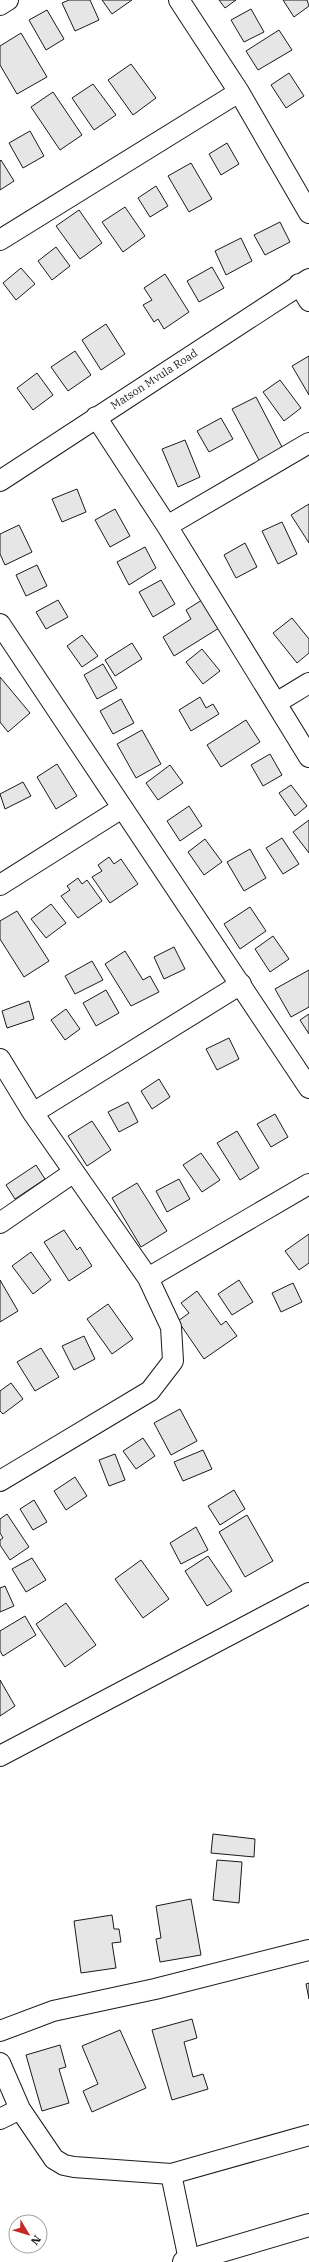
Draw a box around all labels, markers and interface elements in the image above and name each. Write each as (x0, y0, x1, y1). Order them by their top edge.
street label: Matson Mvula Road (108, 345, 200, 412)
north arrow (8, 2214, 48, 2254)
text: N (28, 2232, 44, 2248)

